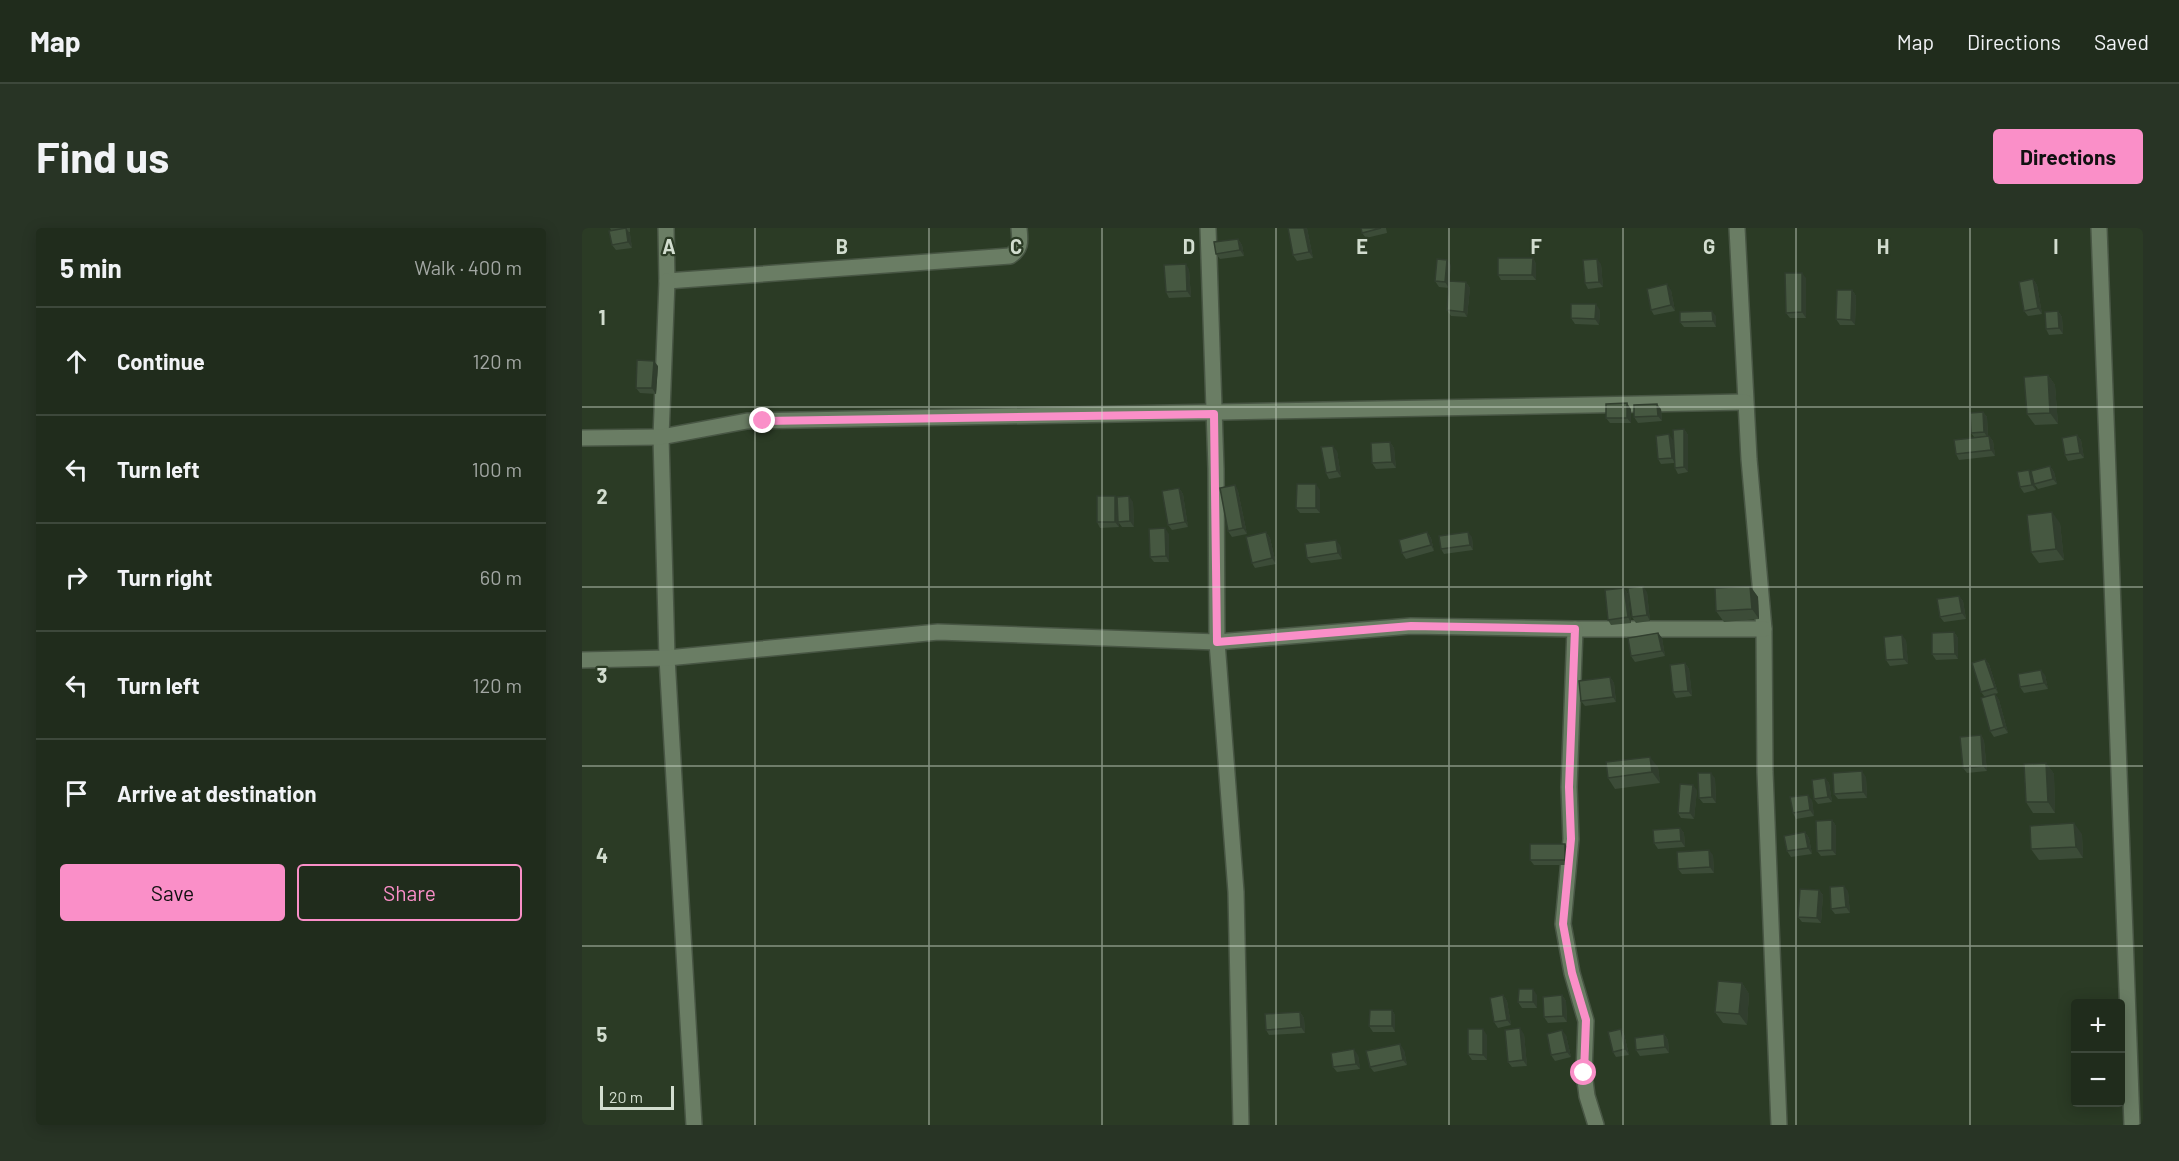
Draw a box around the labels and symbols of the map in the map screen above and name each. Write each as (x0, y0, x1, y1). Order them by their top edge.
text: A (662, 234, 676, 258)
text: B (836, 234, 848, 258)
text: C (1010, 234, 1022, 258)
text: D (1183, 234, 1195, 258)
text: E (1356, 234, 1368, 258)
text: F (1530, 234, 1542, 258)
text: G (1703, 234, 1715, 258)
text: H (1877, 234, 1889, 258)
text: I (2053, 234, 2059, 258)
text: 1 (598, 305, 606, 329)
route end (749, 407, 775, 433)
text: 2 (596, 484, 608, 508)
text: 3 (597, 663, 607, 687)
text: 4 (596, 843, 608, 867)
text: 5 (597, 1022, 608, 1046)
route start (1570, 1059, 1596, 1085)
scale bar (600, 1083, 674, 1110)

